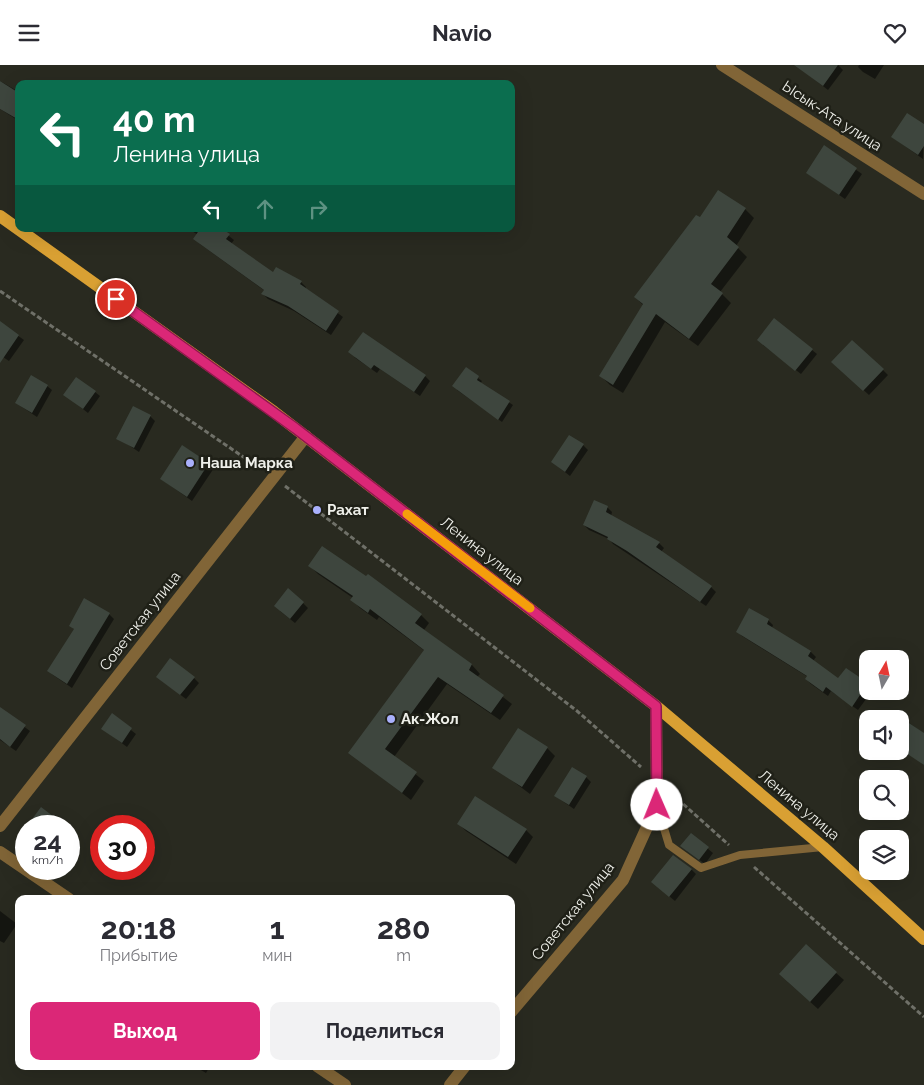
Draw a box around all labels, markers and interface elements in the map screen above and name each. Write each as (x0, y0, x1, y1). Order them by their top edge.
icon: menu (15, 19, 43, 47)
icon: heart (881, 19, 909, 47)
text: Navio (432, 20, 492, 46)
street label: Ысык-Ата улица (779, 77, 885, 155)
text: 40 m (113, 99, 195, 140)
icon: left (30, 100, 95, 165)
text: Ленина улица (113, 141, 260, 167)
icon: left (198, 195, 226, 223)
icon: ahead (251, 195, 279, 223)
icon: right (304, 195, 332, 223)
pin (95, 278, 137, 320)
icon: arrive (102, 285, 130, 313)
place label: Наша Марка (200, 454, 293, 472)
marker: Наша Марка (184, 457, 196, 469)
place label: Рахат (327, 501, 369, 519)
marker: Рахат (311, 504, 323, 516)
street label: Ленина улица (437, 513, 527, 589)
street label: Советская улица (96, 568, 184, 674)
north arrow (859, 650, 909, 700)
map controls (859, 650, 909, 880)
place label: Ак-Жол (401, 710, 459, 728)
button: sound (859, 710, 909, 760)
marker: Ак-Жол (385, 713, 397, 725)
street label: Ленина улица (755, 766, 843, 844)
button: search (859, 770, 909, 820)
position arrow (630, 778, 682, 830)
speed limit sign: 30 (90, 815, 155, 880)
text: 24 (33, 826, 62, 856)
button: layers (859, 830, 909, 880)
text: km/h (32, 853, 63, 867)
street label: Советская улица (528, 858, 618, 964)
text: 20:18 (101, 911, 176, 946)
text: 1 (270, 911, 285, 946)
text: 280 (377, 911, 430, 946)
text: Прибытие (100, 946, 178, 965)
text: мин (262, 946, 292, 965)
text: m (396, 946, 411, 965)
button: Выход (30, 1002, 260, 1060)
button: Поделиться (270, 1002, 500, 1060)

